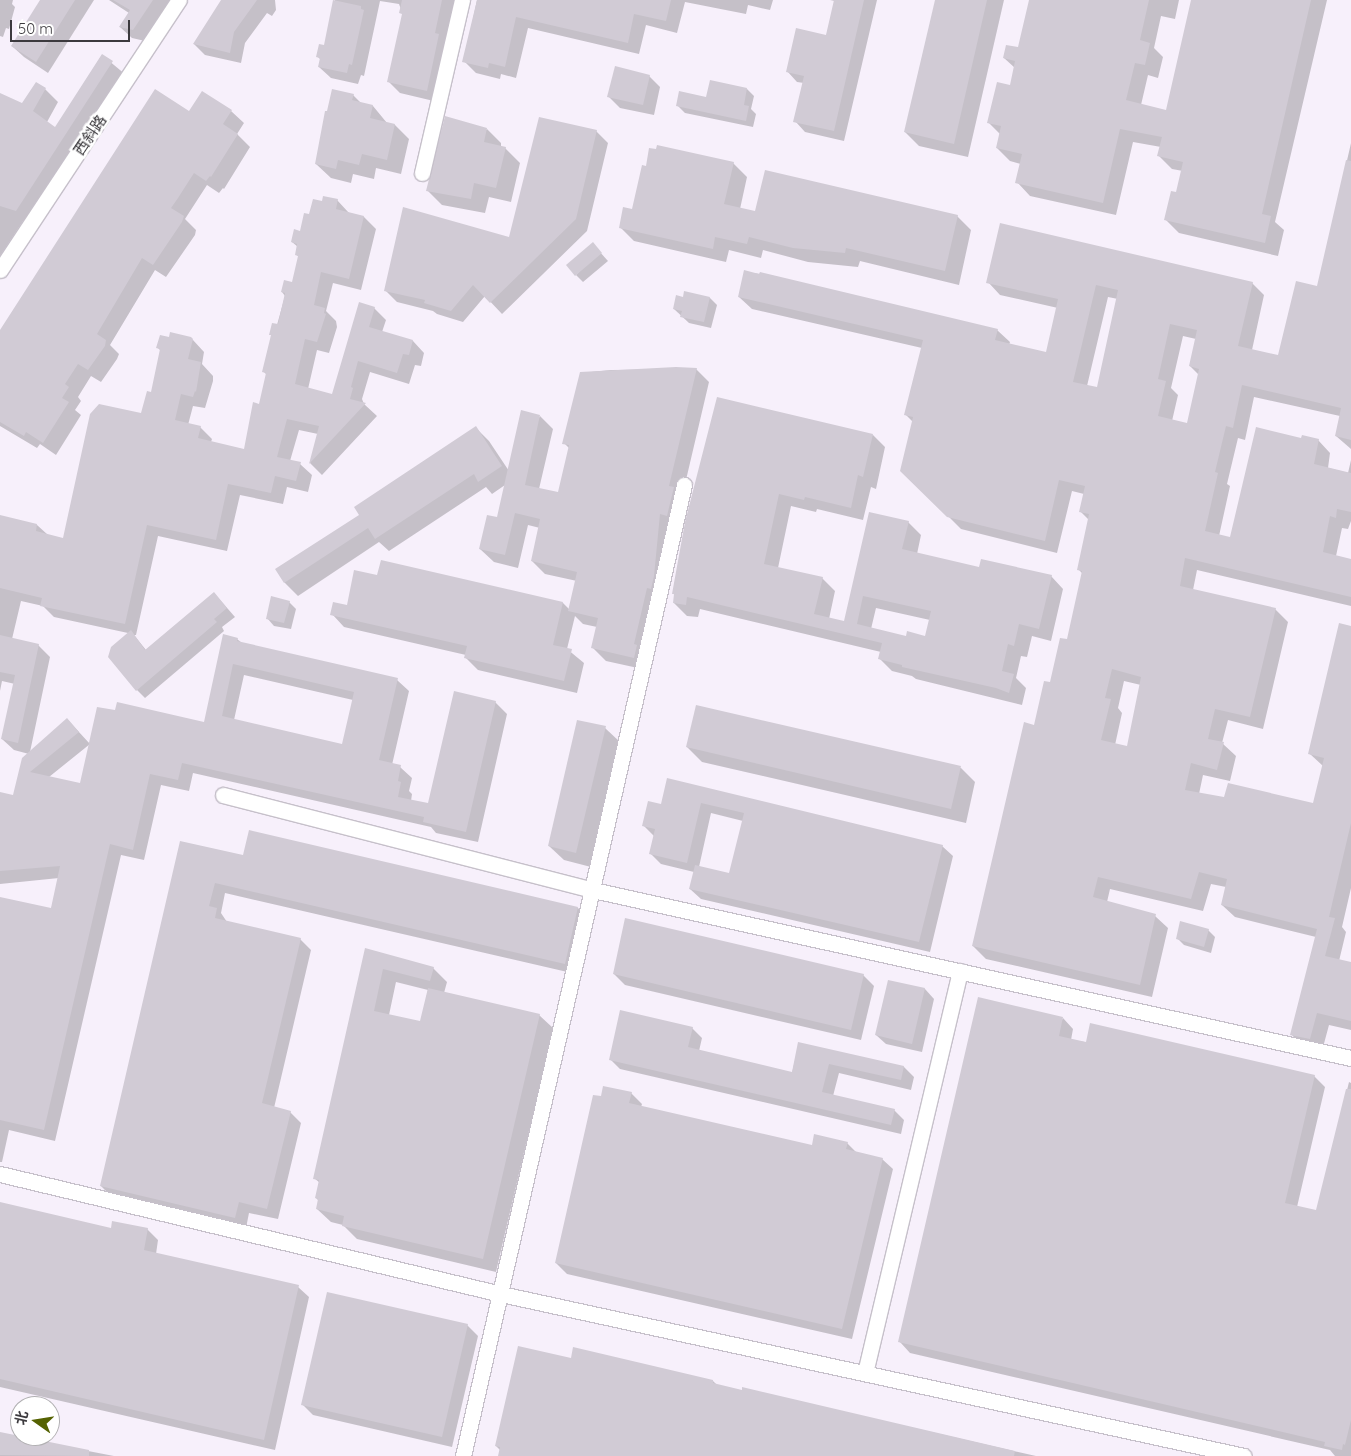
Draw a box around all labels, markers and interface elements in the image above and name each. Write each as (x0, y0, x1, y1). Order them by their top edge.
scale bar (12, 10, 132, 42)
text: 50 m (18, 19, 53, 38)
street label: 西斜路 (70, 111, 110, 159)
north arrow (10, 1396, 60, 1446)
text: 北 (11, 1409, 32, 1427)

